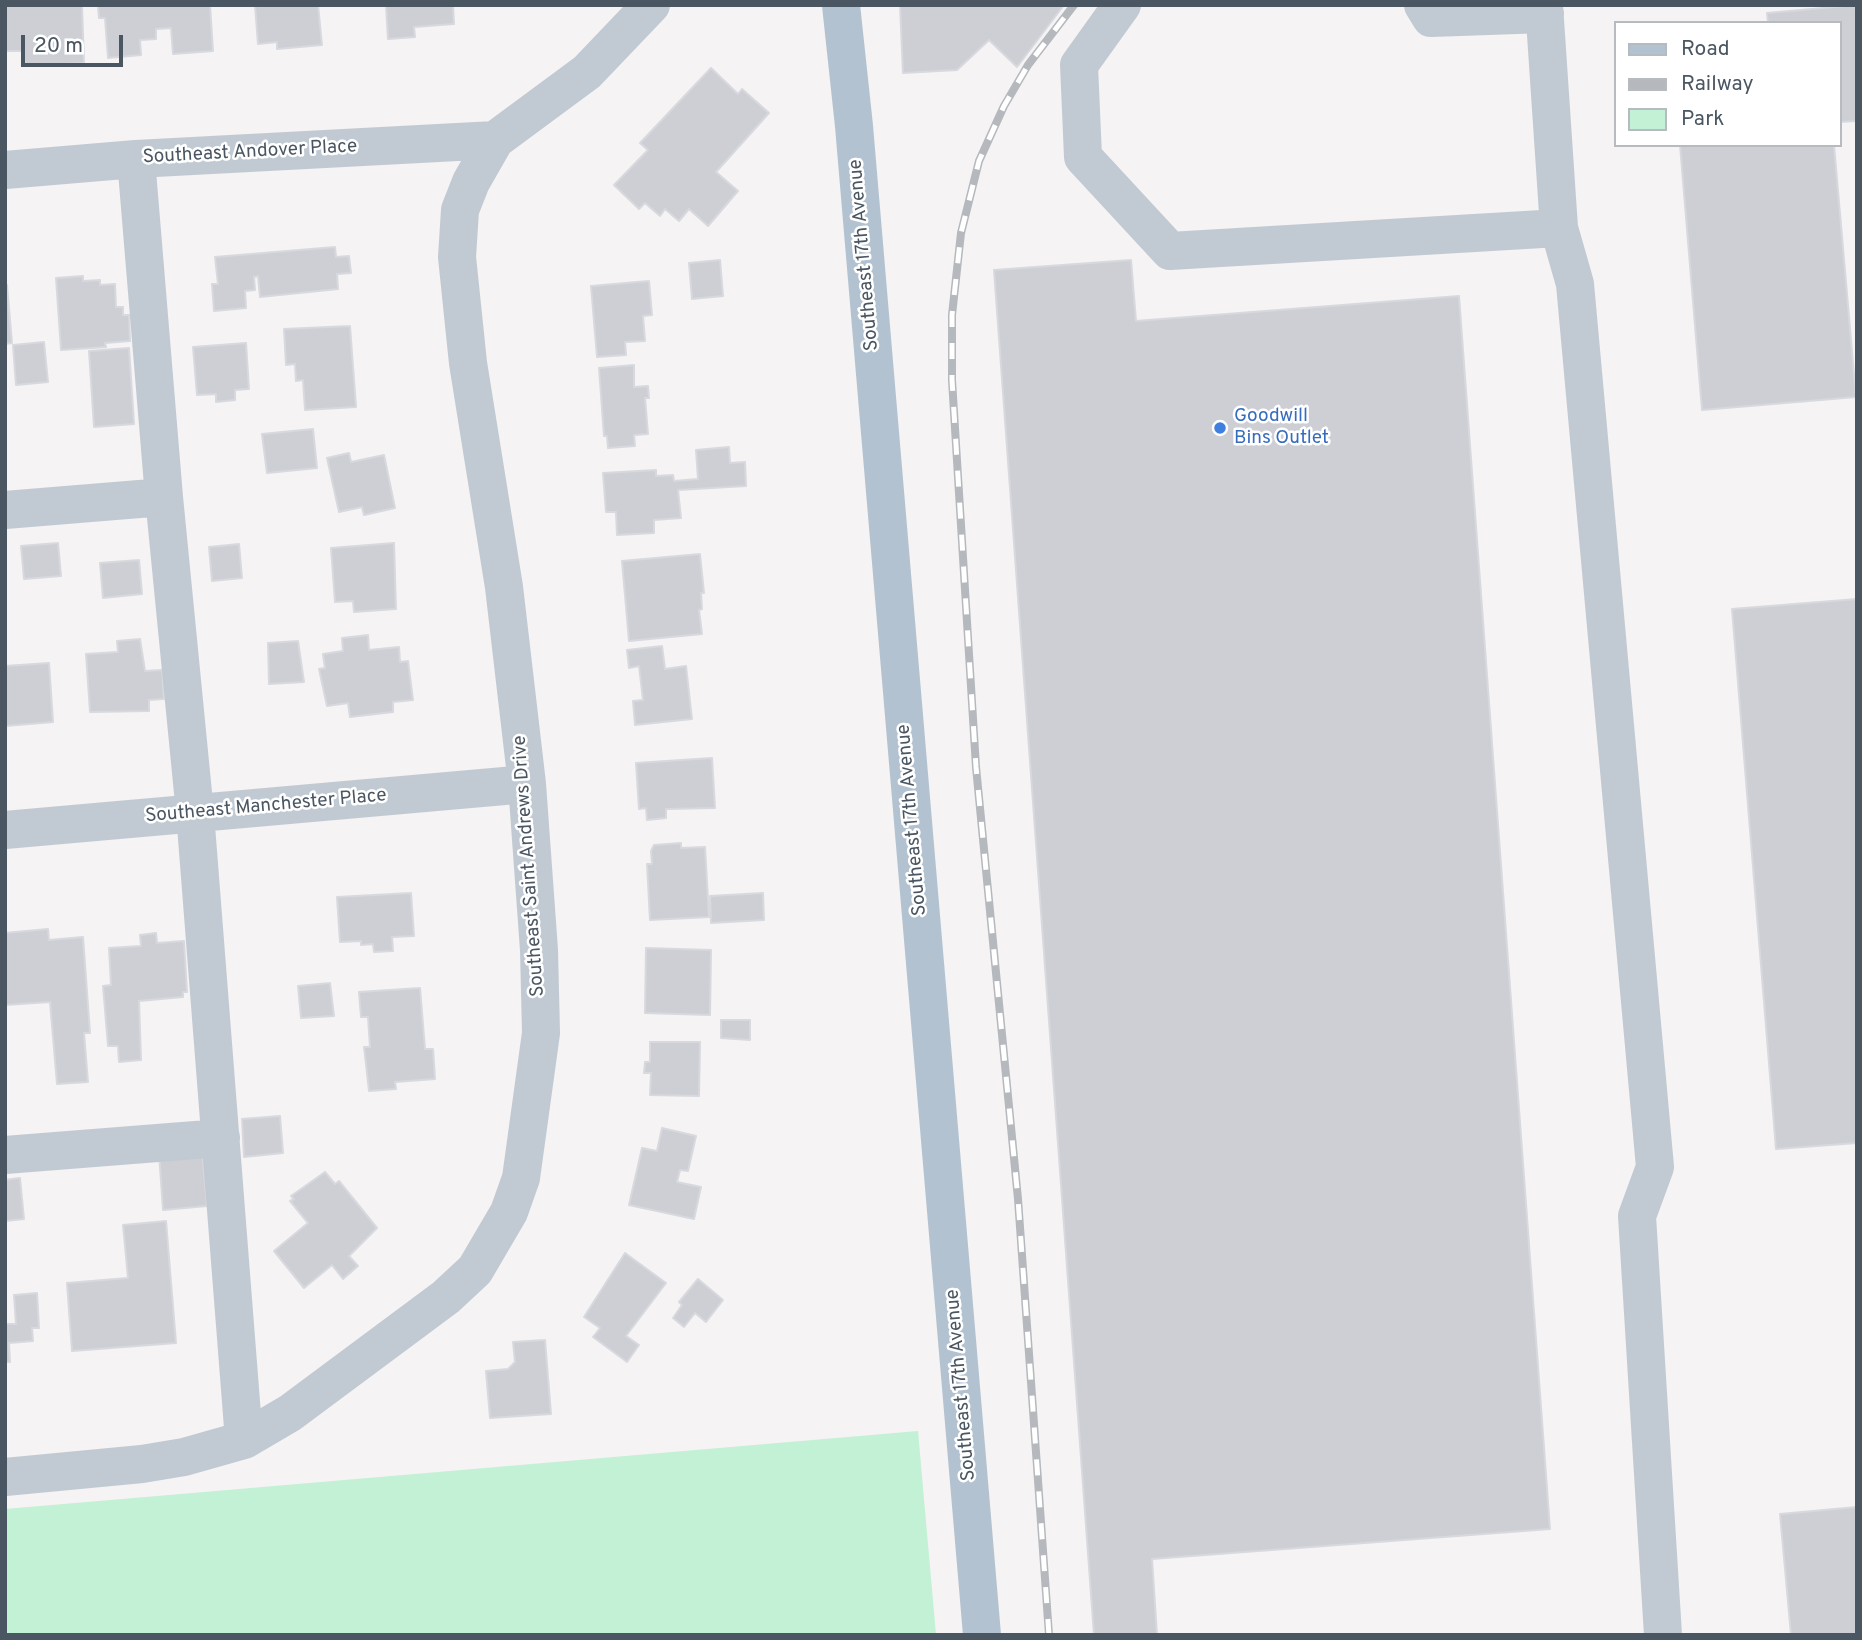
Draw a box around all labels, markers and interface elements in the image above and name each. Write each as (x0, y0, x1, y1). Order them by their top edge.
scale bar (24, 21, 126, 65)
legend (1614, 21, 1841, 147)
text: 20 m (34, 33, 83, 60)
text: Road (1681, 36, 1730, 63)
text: Railway (1681, 71, 1754, 98)
text: Park (1681, 106, 1724, 133)
street label: Southeast Andover Place (142, 136, 358, 170)
street label: Southeast 17th Avenue (845, 158, 885, 352)
place label: Goodwill Bins Outlet (1234, 406, 1329, 450)
marker: Goodwill Bins Outlet (1212, 420, 1228, 436)
street label: Southeast 17th Avenue (893, 723, 933, 917)
street label: Southeast Saint Andrews Drive (509, 734, 551, 998)
street label: Southeast Manchester Place (144, 785, 388, 829)
street label: Southeast 17th Avenue (942, 1288, 982, 1482)

